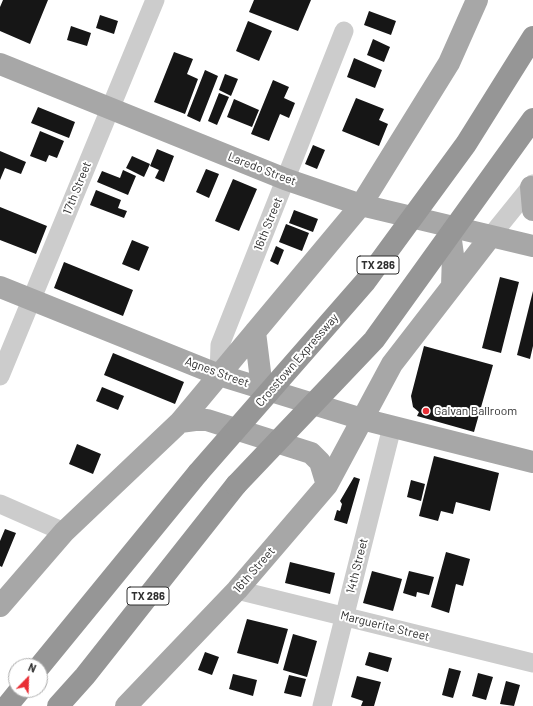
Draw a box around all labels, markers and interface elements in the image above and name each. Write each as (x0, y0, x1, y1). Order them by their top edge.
street label: Laredo Street (226, 149, 298, 189)
street label: 17th Street (60, 159, 94, 217)
street label: 16th Street (251, 195, 285, 253)
road number: TX 286 (357, 256, 399, 274)
street label: Crosstown Expressway (253, 310, 341, 410)
street label: Agnes Street (183, 354, 251, 390)
place label: Galvan Ballroom (434, 404, 517, 418)
marker: Galvan Ballroom (421, 406, 431, 416)
street label: 14th Street (343, 537, 371, 595)
street label: 16th Street (230, 544, 278, 596)
road number: TX 286 (127, 587, 169, 605)
street label: Marguerite Street (339, 608, 431, 644)
north arrow (8, 658, 48, 698)
text: N (27, 660, 38, 675)

